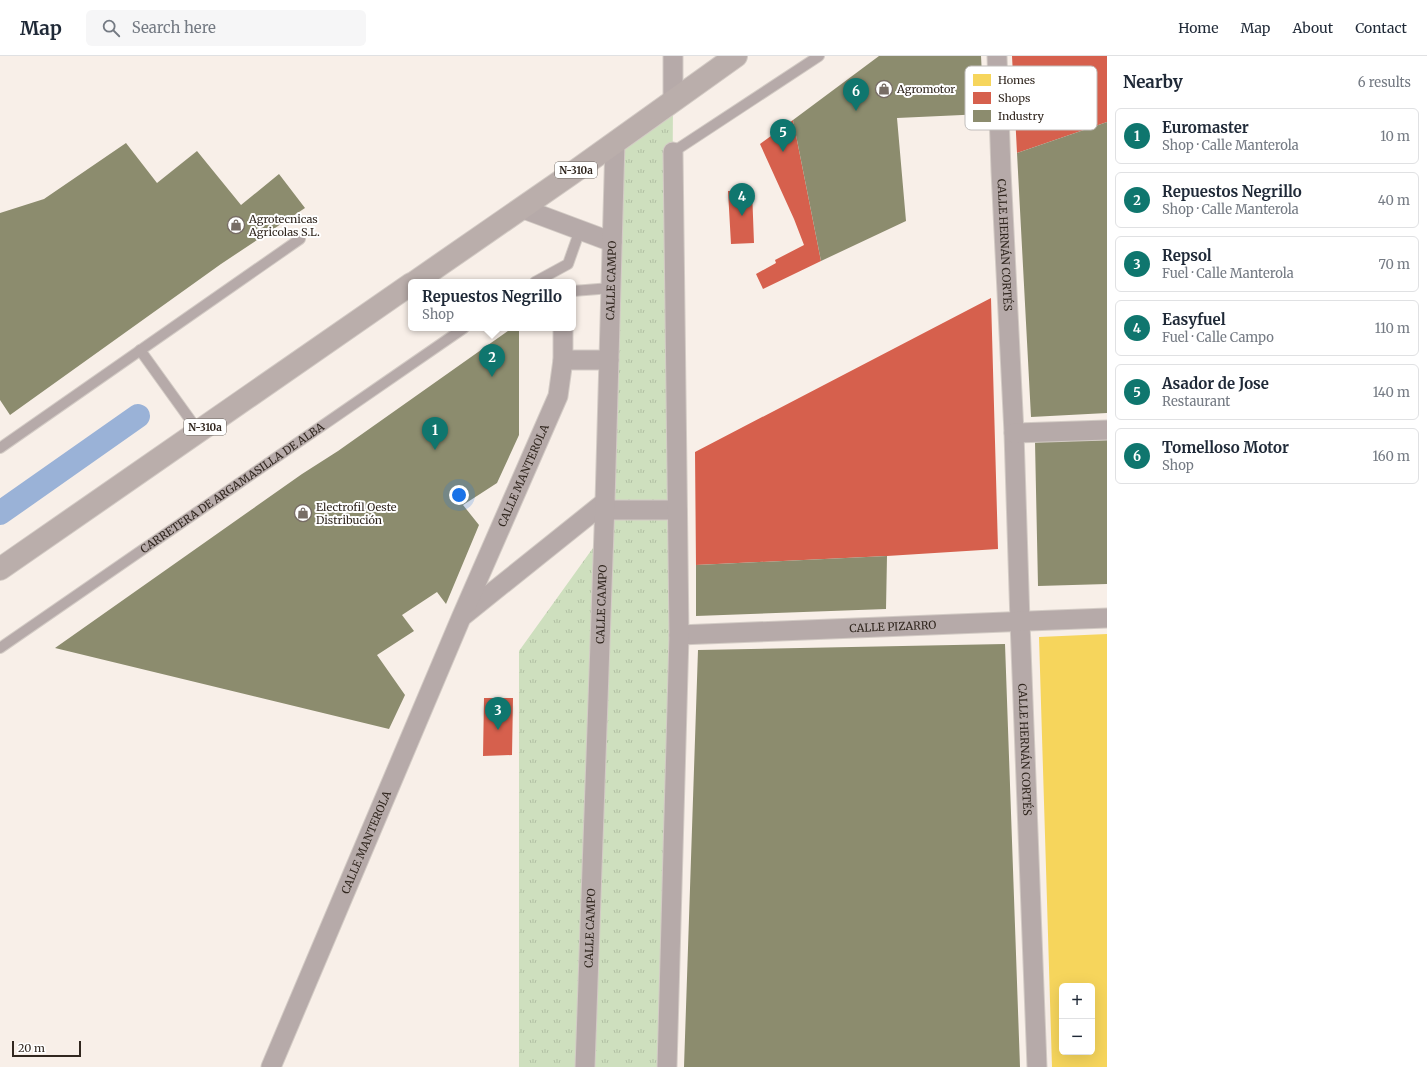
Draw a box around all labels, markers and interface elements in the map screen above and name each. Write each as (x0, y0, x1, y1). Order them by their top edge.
search box (86, 10, 366, 46)
text: Map (20, 16, 62, 40)
icon: search (100, 17, 122, 39)
text: Search here (132, 18, 216, 37)
text: Home (1178, 19, 1219, 37)
text: Map (1241, 19, 1270, 37)
text: About (1292, 19, 1333, 37)
text: Contact (1355, 19, 1407, 37)
legend (965, 66, 1097, 130)
text: Nearby (1123, 71, 1183, 93)
text: Homes (998, 73, 1035, 87)
text: 6 results (1358, 74, 1411, 91)
pin: 6 (843, 78, 869, 111)
shop icon: Agromotor (874, 79, 894, 99)
place label: Agromotor (896, 82, 955, 96)
text: Shops (998, 91, 1030, 105)
text: Industry (998, 109, 1045, 123)
text: Euromaster (1162, 118, 1249, 137)
pin: 5 (770, 119, 796, 152)
text: 1 (1134, 128, 1140, 145)
text: 10 m (1380, 128, 1410, 145)
text: Shop · Calle Manterola (1162, 137, 1299, 154)
road number: N-310a (555, 162, 597, 178)
street label: CALLE HERNÁN CORTÉS (994, 178, 1015, 312)
text: Repuestos Negrillo (1162, 182, 1302, 201)
pin: 4 (729, 183, 755, 216)
text: 2 (1133, 192, 1141, 209)
text: 40 m (1378, 192, 1410, 209)
text: Shop · Calle Manterola (1162, 201, 1299, 218)
place label: Agrotecnicas Agricolas S.L. (248, 212, 320, 239)
shop icon: Agrotecnicas Agricolas S.L. (226, 215, 246, 235)
street label: CALLE CAMPO (603, 241, 619, 320)
text: Repsol (1162, 246, 1212, 265)
text: 3 (1133, 256, 1141, 273)
text: 70 m (1379, 256, 1410, 273)
text: Fuel · Calle Manterola (1162, 265, 1294, 282)
popup (408, 279, 576, 331)
text: Repuestos Negrillo (422, 287, 562, 306)
text: Shop (422, 306, 454, 323)
text: Easyfuel (1162, 310, 1226, 329)
text: 4 (1133, 320, 1141, 337)
text: 110 m (1375, 320, 1410, 337)
text: Fuel · Calle Campo (1162, 329, 1274, 346)
pin: 2 (479, 344, 505, 377)
text: Asador de Jose (1162, 374, 1269, 393)
text: 5 (1133, 384, 1141, 401)
text: 140 m (1373, 384, 1410, 401)
text: Restaurant (1162, 393, 1230, 410)
pin: 1 (422, 417, 448, 450)
road number: N-310a (184, 419, 226, 435)
street label: CARRETERA DE ARGAMASILLA DE ALBA (138, 420, 327, 556)
street label: CALLE MANTEROLA (495, 422, 552, 529)
text: Tomelloso Motor (1162, 438, 1289, 457)
text: 6 (1133, 448, 1141, 465)
text: 160 m (1372, 448, 1410, 465)
text: Shop (1162, 457, 1194, 474)
your location (449, 485, 469, 505)
place label: Electrofil Oeste Distribución (316, 500, 397, 527)
shop icon: Electrofil Oeste Distribución (293, 503, 313, 523)
street label: CALLE CAMPO (593, 564, 610, 644)
street label: CALLE PIZARRO (849, 618, 937, 635)
street label: CALLE HERNÁN CORTÉS (1015, 683, 1034, 816)
pin: 3 (485, 697, 511, 730)
street label: CALLE MANTEROLA (338, 788, 394, 896)
street label: CALLE CAMPO (582, 888, 598, 968)
map controls (1059, 983, 1095, 1055)
button: + (1059, 983, 1095, 1019)
button: − (1059, 1019, 1095, 1055)
scale bar (12, 1039, 81, 1058)
text: 20 m (18, 1041, 45, 1055)

